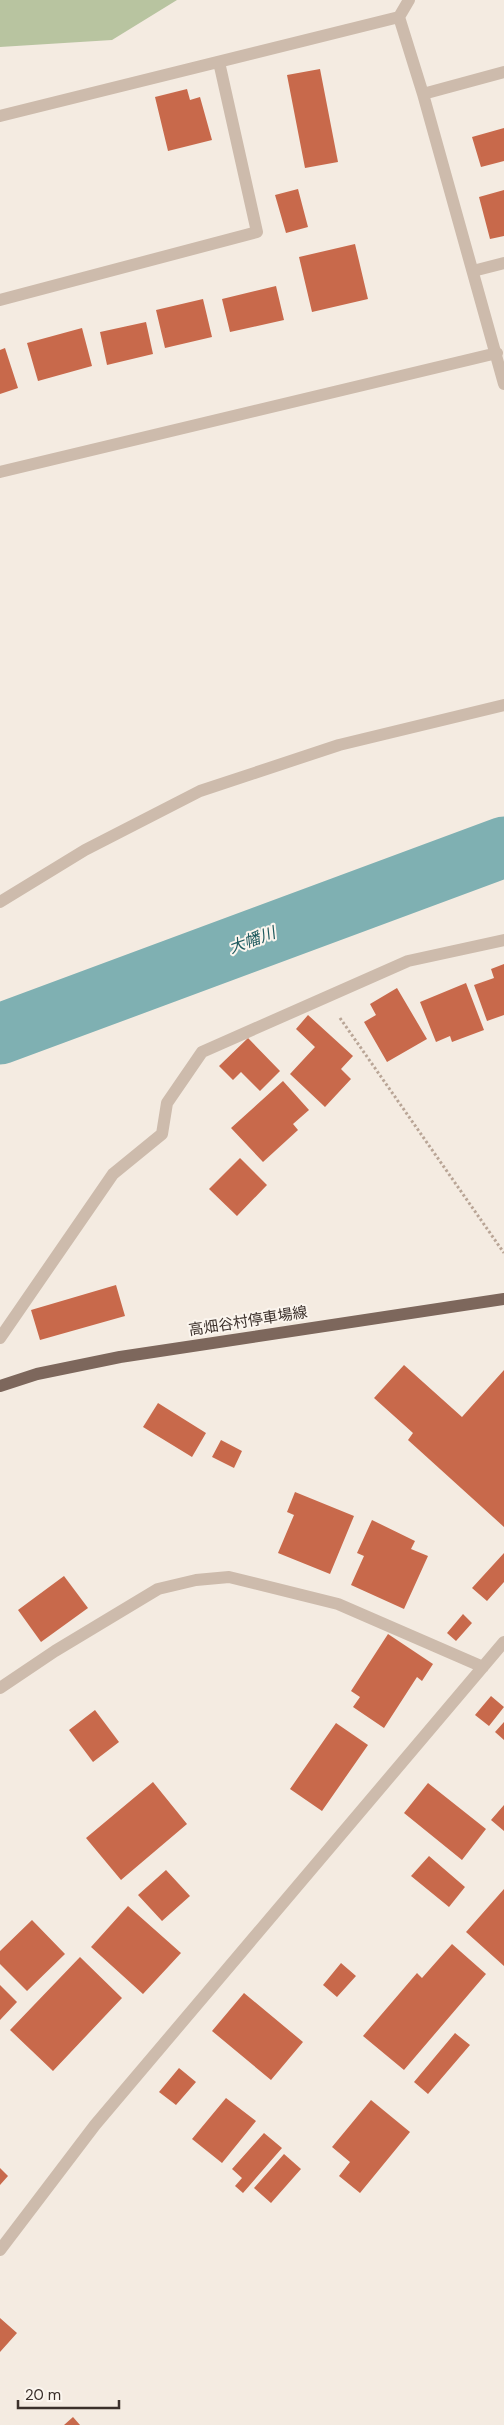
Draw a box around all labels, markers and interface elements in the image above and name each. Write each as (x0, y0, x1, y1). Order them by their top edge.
water label: 大幡川 (226, 921, 280, 958)
street label: 高畑谷村停車場線 (187, 1302, 309, 1340)
scale bar (18, 2378, 119, 2410)
text: 20 m (25, 2385, 61, 2405)

